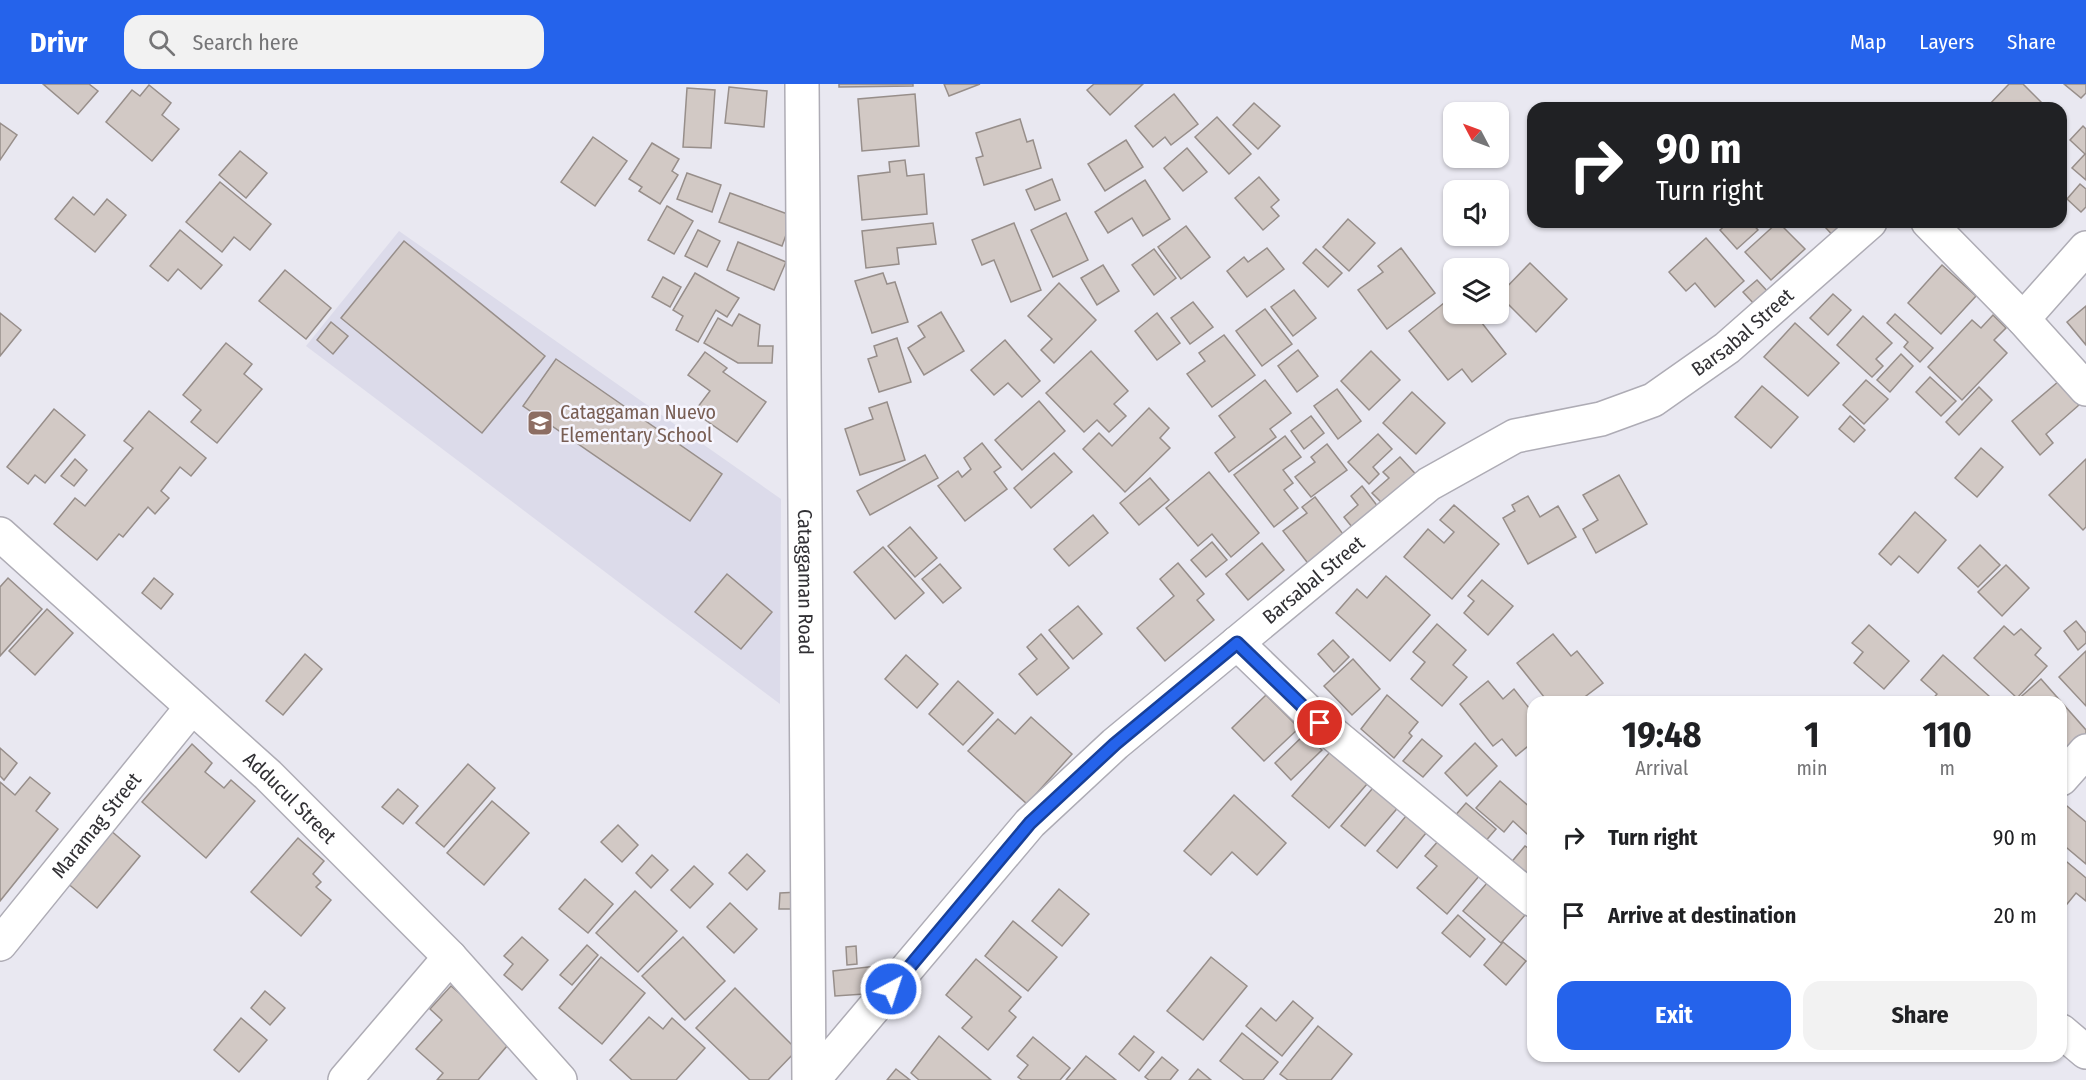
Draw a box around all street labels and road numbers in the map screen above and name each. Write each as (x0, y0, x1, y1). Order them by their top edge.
street label: Barsabal Street (1687, 283, 1799, 381)
street label: Cataggaman Road (793, 509, 818, 655)
street label: Barsabal Street (1258, 530, 1370, 629)
street label: Adducul Street (239, 747, 342, 849)
street label: Maramag Street (47, 767, 146, 883)

